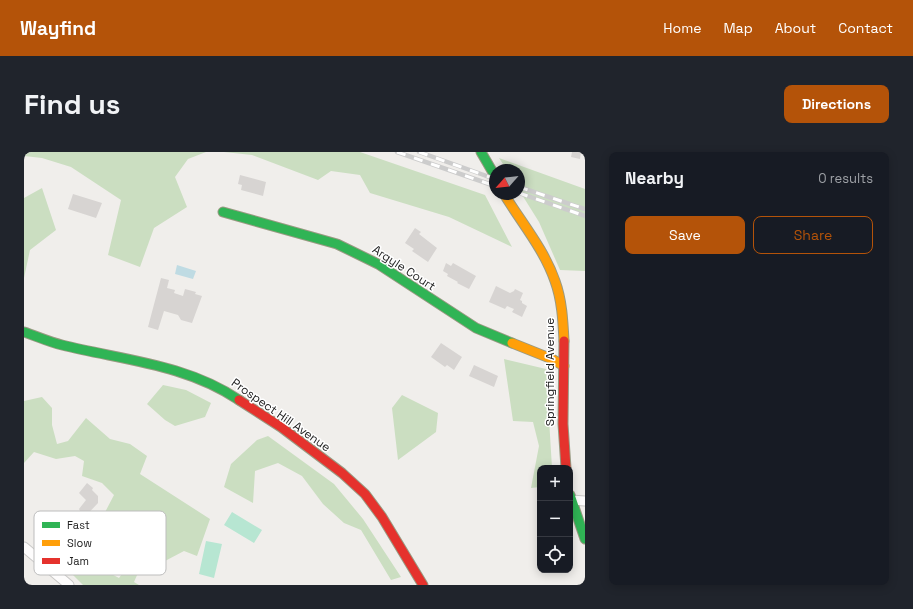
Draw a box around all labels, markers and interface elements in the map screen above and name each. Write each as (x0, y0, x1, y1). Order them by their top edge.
text: Wayfind (20, 16, 96, 41)
text: Home (663, 19, 701, 37)
text: Map (723, 19, 753, 37)
text: About (775, 19, 816, 37)
text: Contact (838, 19, 893, 37)
button: Directions (784, 85, 889, 123)
text: Find us (24, 86, 121, 122)
north arrow (489, 164, 525, 200)
text: Nearby (625, 167, 684, 189)
text: 0 results (818, 170, 873, 187)
button: Save (625, 216, 745, 254)
button: Share (753, 216, 873, 254)
street label: Argyle Court (369, 242, 439, 294)
street label: Springfield Avenue (542, 318, 558, 426)
street label: Prospect Hill Avenue (228, 375, 334, 455)
map controls (537, 465, 573, 573)
button: + (537, 465, 573, 501)
button: − (537, 501, 573, 537)
legend (34, 511, 166, 575)
text: Fast (67, 518, 90, 532)
text: Slow (67, 536, 92, 550)
button: locate (537, 537, 573, 573)
text: Jam (67, 554, 89, 568)

